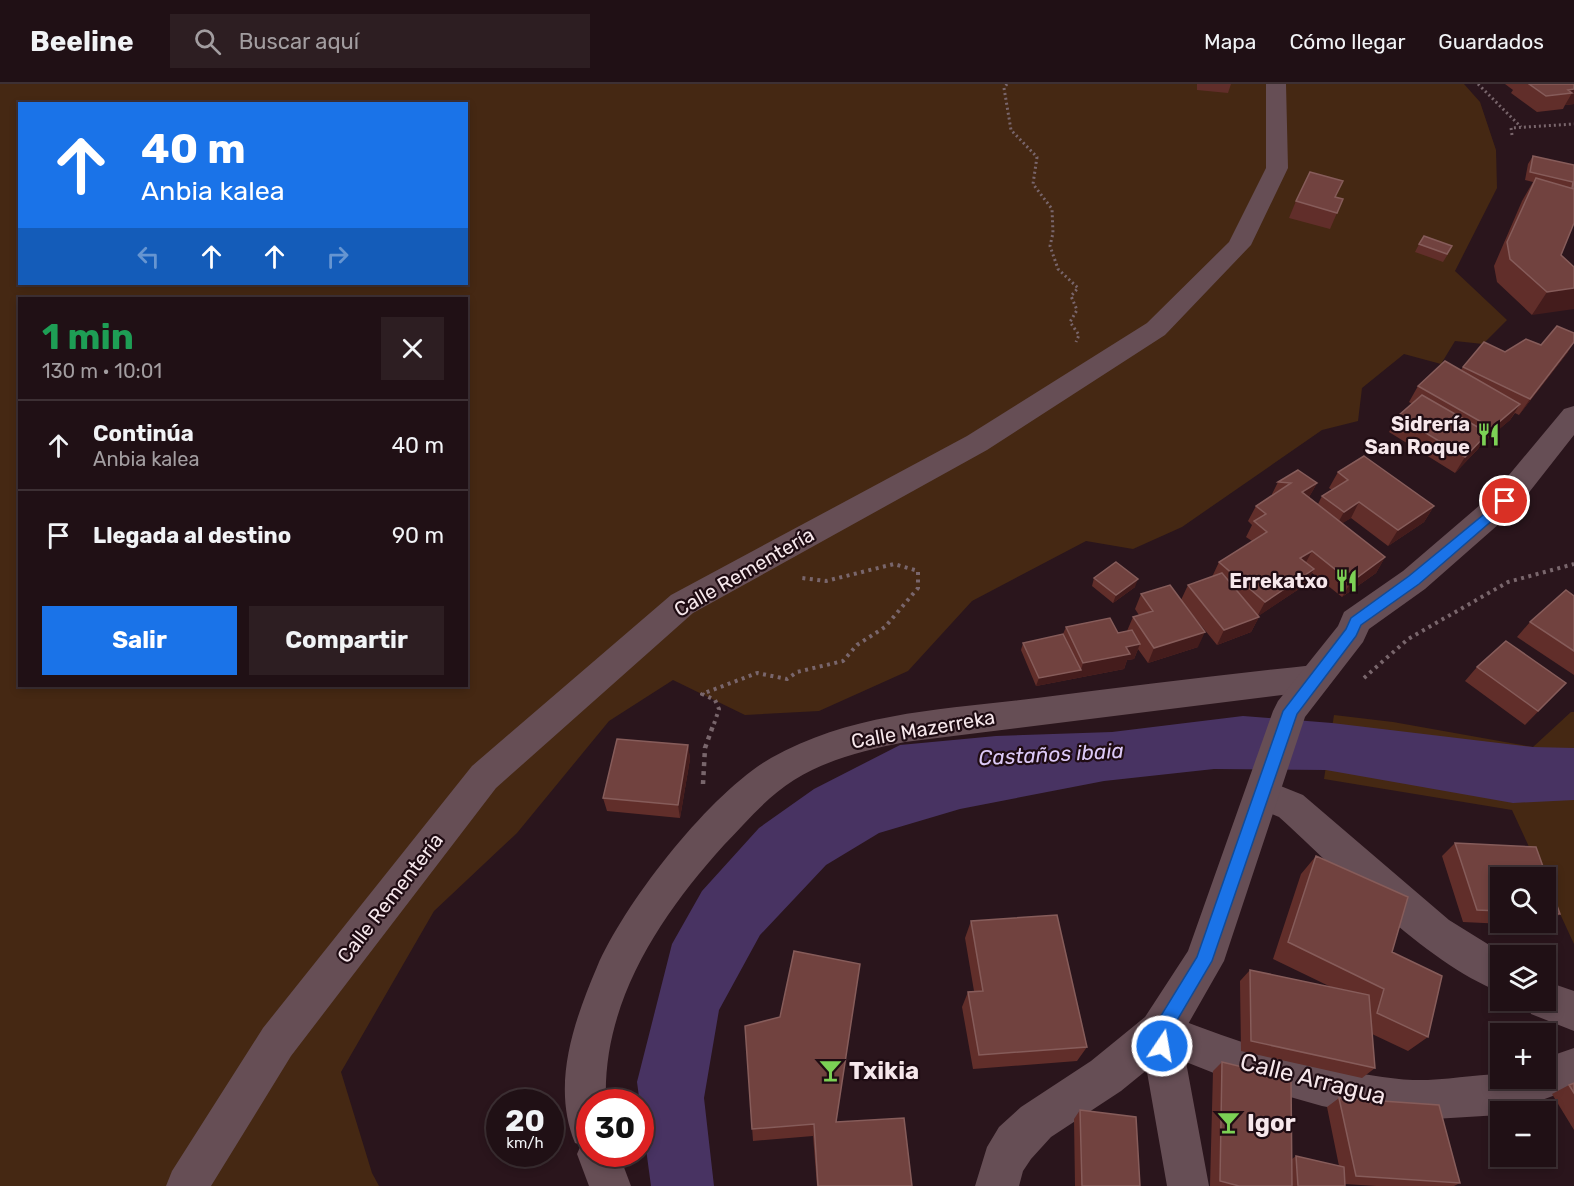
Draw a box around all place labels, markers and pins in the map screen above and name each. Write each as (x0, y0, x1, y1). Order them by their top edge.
place label: Sidrería San Roque (1365, 412, 1470, 459)
restaurant icon: Sidrería San Roque (1475, 422, 1501, 448)
pin (1479, 475, 1530, 526)
restaurant icon: Errekatxo (1333, 568, 1359, 594)
place label: Errekatxo (1229, 569, 1328, 593)
place label: Txikia (849, 1057, 919, 1085)
bar icon: Txikia (818, 1058, 844, 1084)
place label: Igor (1247, 1109, 1296, 1137)
bar icon: Igor (1216, 1110, 1242, 1136)

